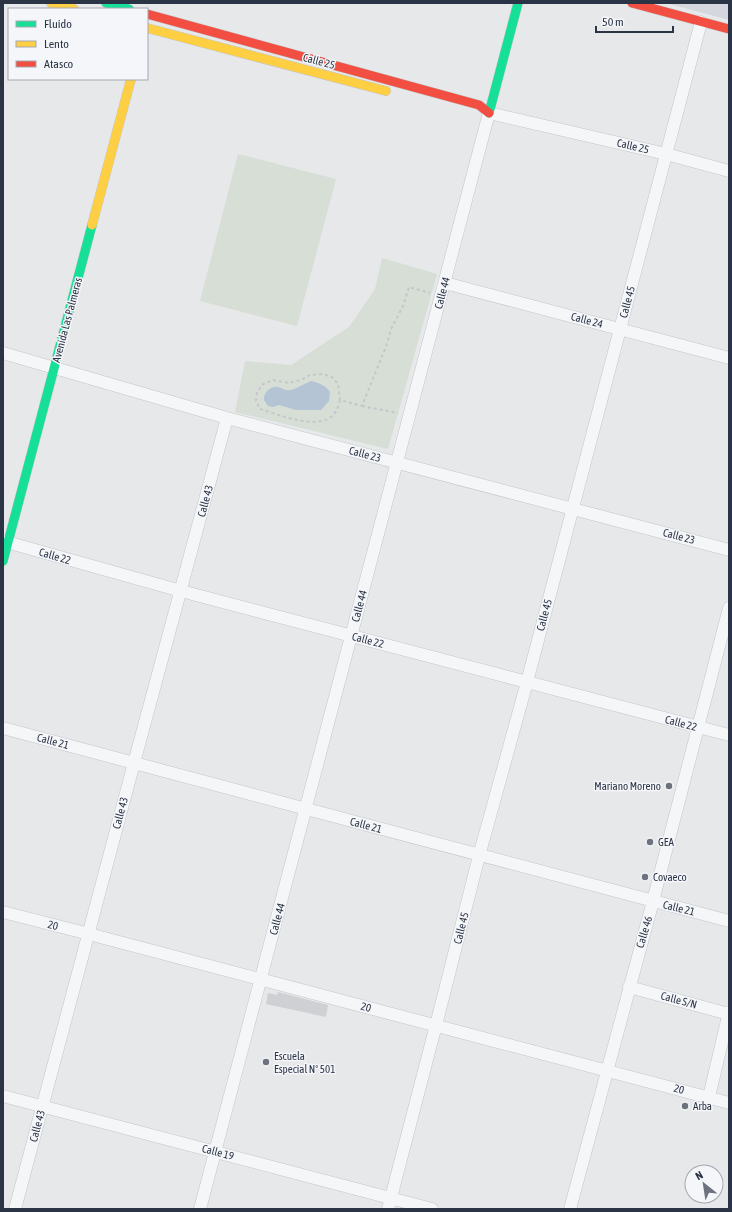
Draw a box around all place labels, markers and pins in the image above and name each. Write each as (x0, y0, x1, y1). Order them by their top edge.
place label: Mariano Moreno (594, 780, 661, 792)
marker: Mariano Moreno (664, 781, 674, 791)
place label: GEA (658, 836, 675, 848)
marker: GEA (645, 837, 655, 847)
place label: Covaeco (653, 871, 687, 883)
marker: Covaeco (640, 872, 650, 882)
place label: Escuela Especial Nº 501 (274, 1050, 335, 1075)
marker: Escuela Especial Nº 501 (261, 1057, 271, 1067)
place label: Arba (693, 1100, 712, 1112)
marker: Arba (680, 1101, 690, 1111)

